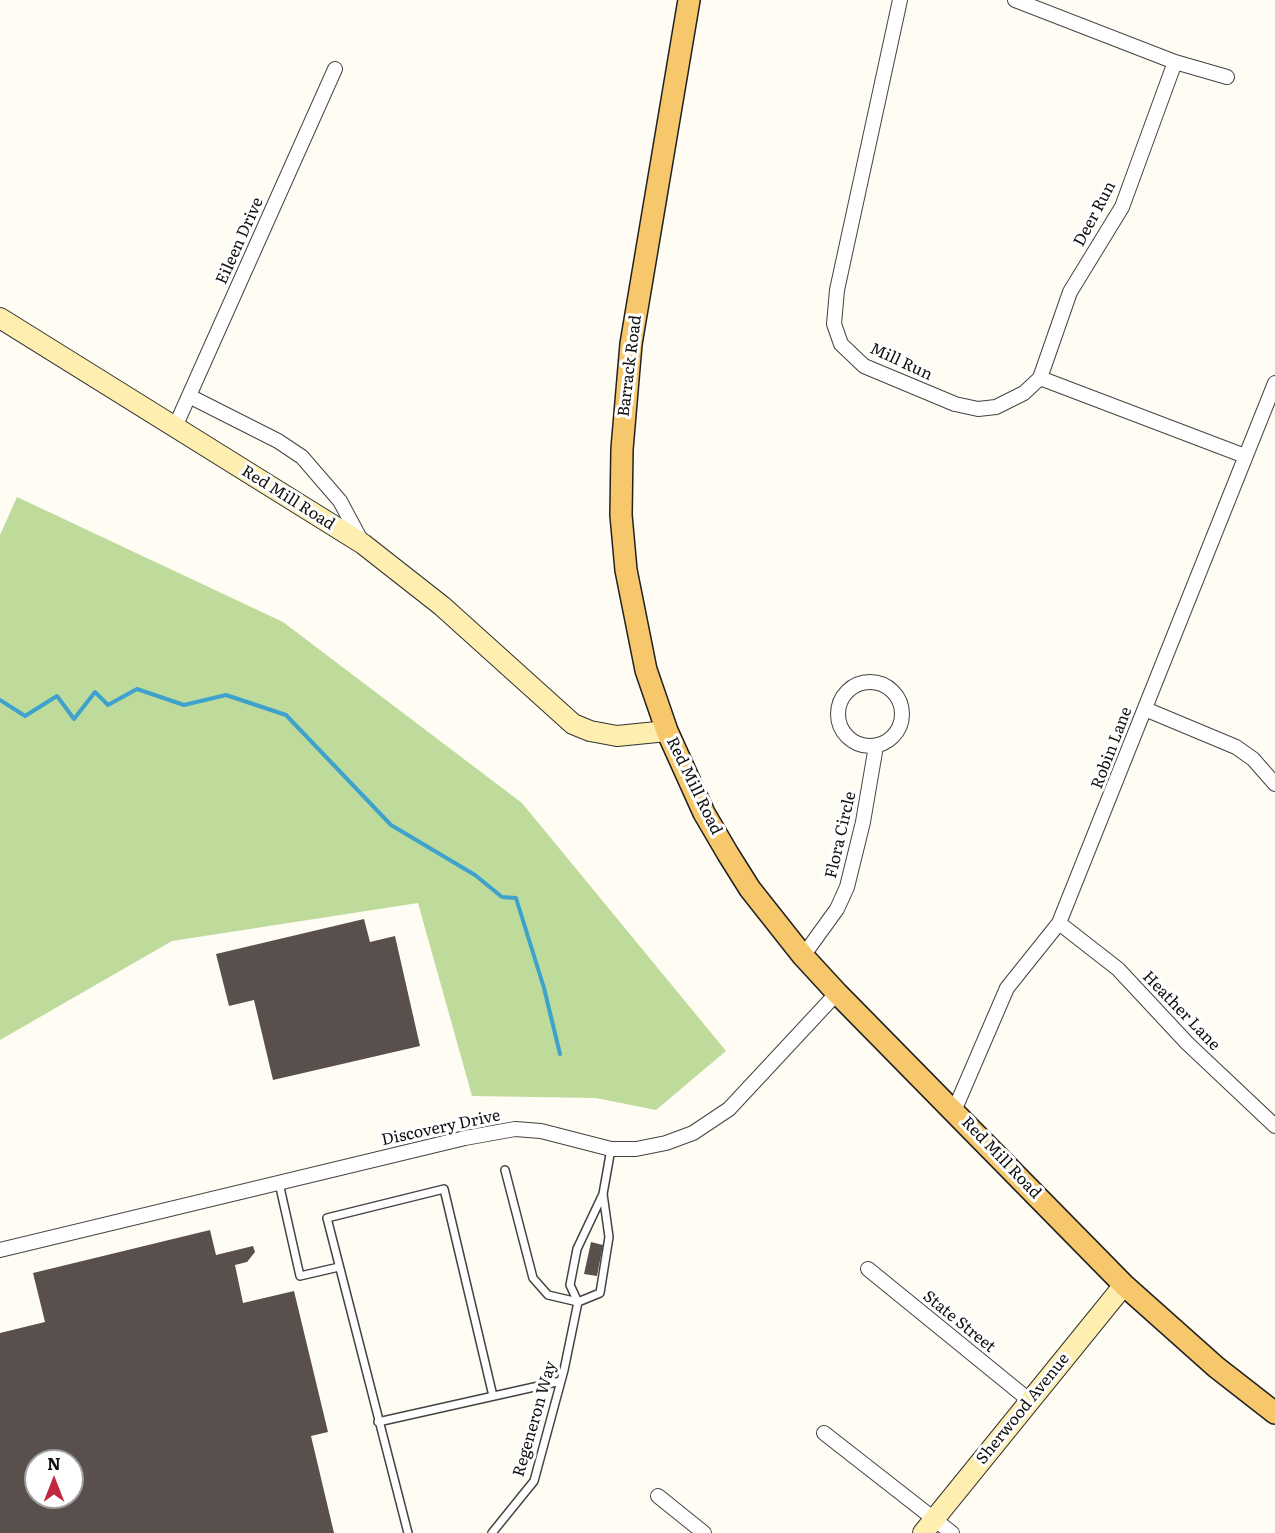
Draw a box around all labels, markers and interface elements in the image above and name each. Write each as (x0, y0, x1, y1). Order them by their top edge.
street label: Deer Run (1070, 178, 1120, 250)
street label: Eileen Drive (212, 195, 268, 287)
street label: Barrack Road (614, 314, 646, 418)
street label: Mill Run (867, 339, 935, 385)
street label: Red Mill Road (238, 462, 338, 534)
street label: Robin Lane (1088, 704, 1136, 792)
street label: Red Mill Road (662, 734, 726, 838)
street label: Flora Circle (822, 790, 860, 880)
street label: Heather Lane (1138, 967, 1224, 1055)
street label: Discovery Drive (380, 1106, 502, 1150)
street label: Red Mill Road (957, 1113, 1045, 1203)
street label: State Street (919, 1287, 999, 1357)
street label: Sherwood Avenue (972, 1350, 1074, 1468)
street label: Regeneron Way (509, 1359, 561, 1479)
north arrow (24, 1449, 84, 1509)
text: N (47, 1451, 61, 1475)

